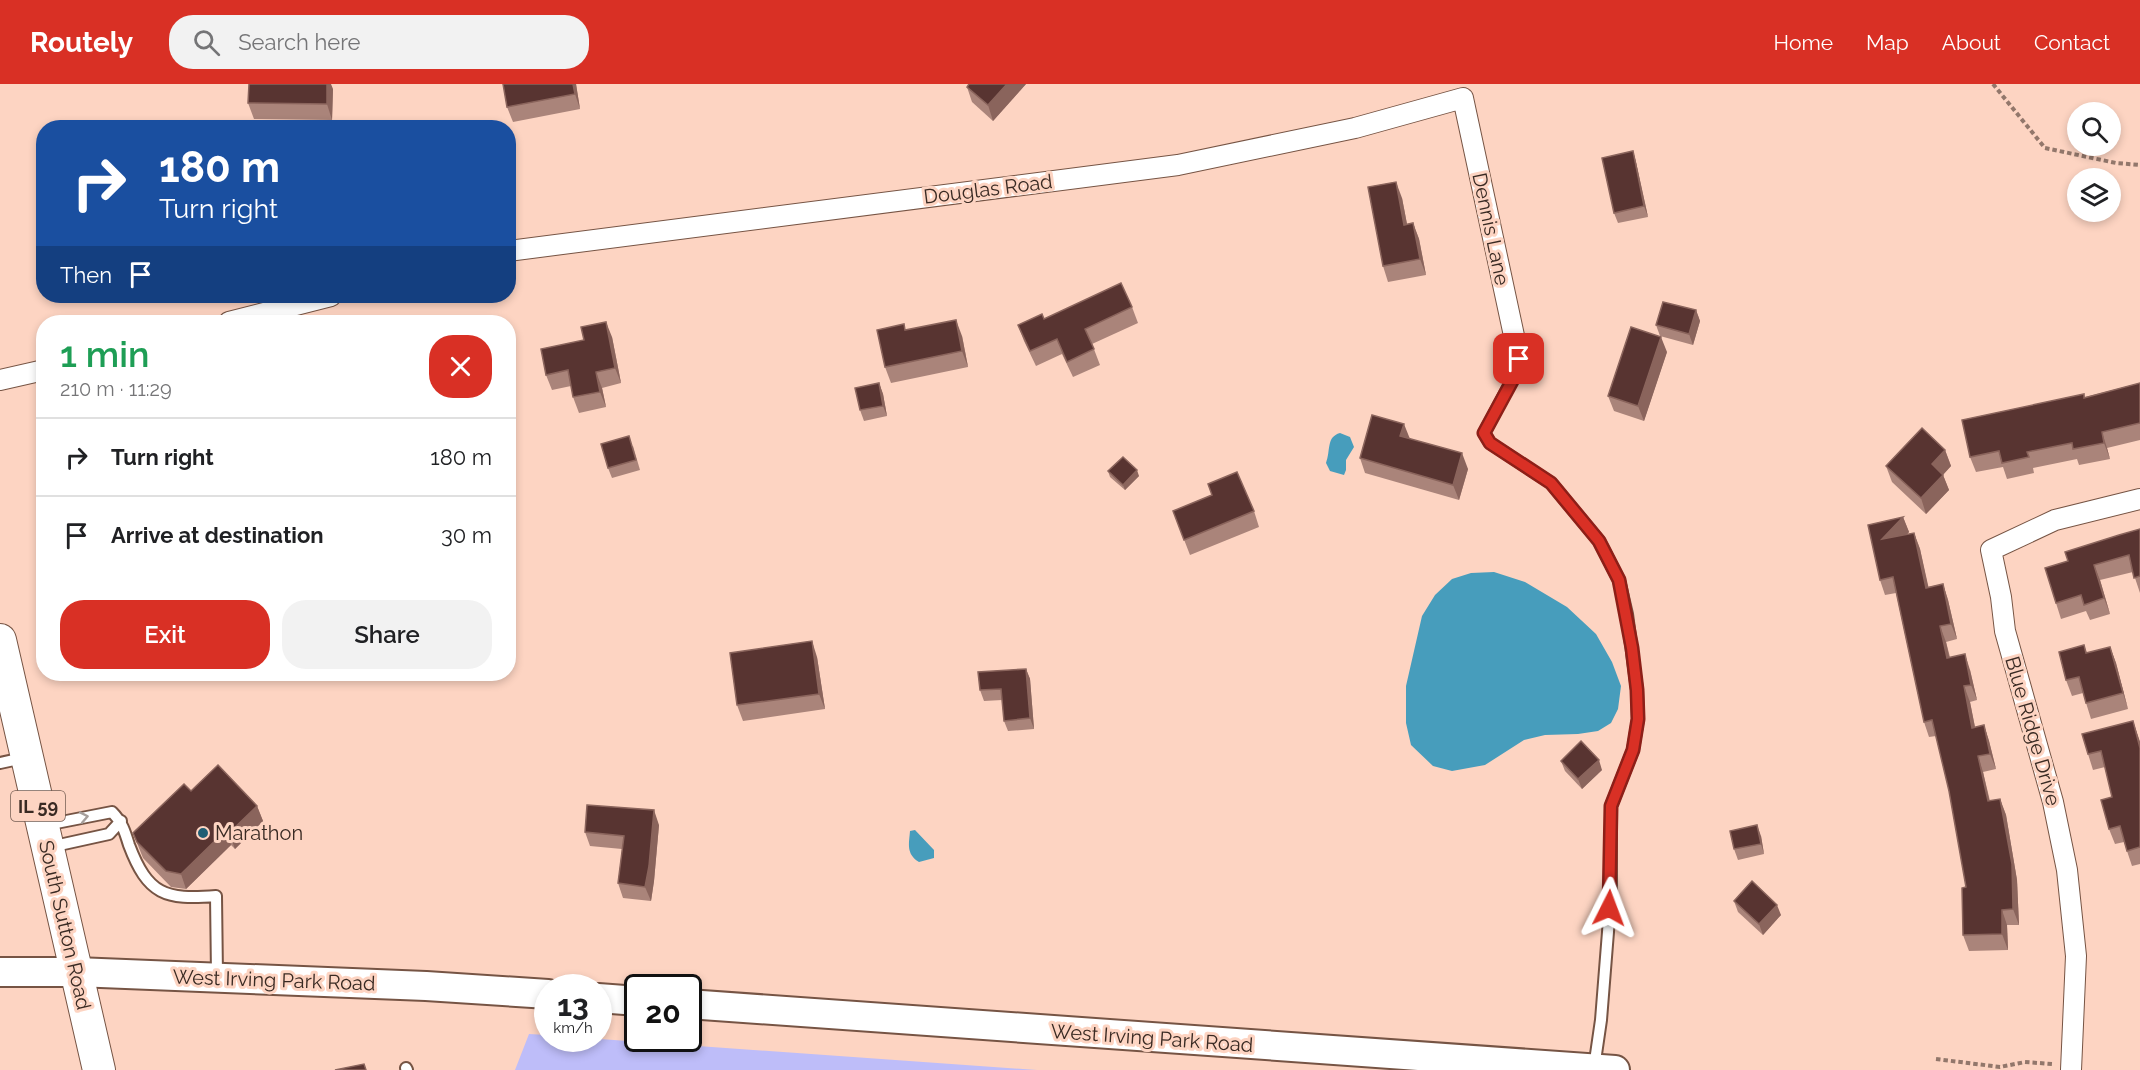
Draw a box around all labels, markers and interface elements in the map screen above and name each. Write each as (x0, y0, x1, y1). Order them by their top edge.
search box (169, 15, 589, 69)
text: Routely (30, 26, 133, 59)
icon: search (190, 26, 223, 59)
text: Search here (238, 29, 360, 55)
text: Home (1774, 30, 1833, 55)
text: Map (1866, 30, 1909, 55)
text: About (1942, 30, 2001, 55)
text: Contact (2034, 30, 2110, 55)
map controls (2067, 102, 2121, 222)
button: search (2067, 102, 2121, 156)
text: 180 m (159, 143, 280, 192)
icon: right (60, 144, 138, 222)
button: layers (2067, 168, 2121, 222)
street label: Douglas Road (922, 169, 1054, 209)
street label: Dennis Lane (1467, 171, 1515, 288)
text: Turn right (159, 193, 278, 224)
icon: arrive (124, 258, 157, 291)
text: Then (60, 262, 112, 288)
text: 1 min (60, 333, 149, 375)
pin (1493, 333, 1544, 384)
button: close (429, 335, 492, 398)
icon: arrive (1502, 342, 1535, 375)
text: 210 m · 11:29 (60, 377, 172, 401)
icon: right (60, 441, 93, 474)
text: Turn right (111, 444, 214, 470)
text: 180 m (430, 444, 492, 470)
icon: arrive (60, 519, 93, 552)
text: Arrive at destination (111, 522, 324, 548)
text: 30 m (441, 522, 492, 548)
button: Exit (60, 600, 270, 669)
button: Share (282, 600, 492, 669)
street label: Blue Ridge Drive (2000, 654, 2066, 809)
road number: IL 59 (11, 791, 65, 821)
one-way arrow (78, 811, 88, 824)
place label: Marathon (215, 821, 303, 845)
marker: Marathon (196, 826, 210, 840)
street label: South Sutton Road (34, 838, 96, 1012)
position arrow (1577, 876, 1641, 940)
street label: West Irving Park Road (172, 964, 376, 996)
speed limit sign: 20 (624, 974, 702, 1052)
text: 13 (557, 988, 589, 1023)
text: km/h (553, 1019, 593, 1037)
street label: West Irving Park Road (1050, 1019, 1254, 1057)

